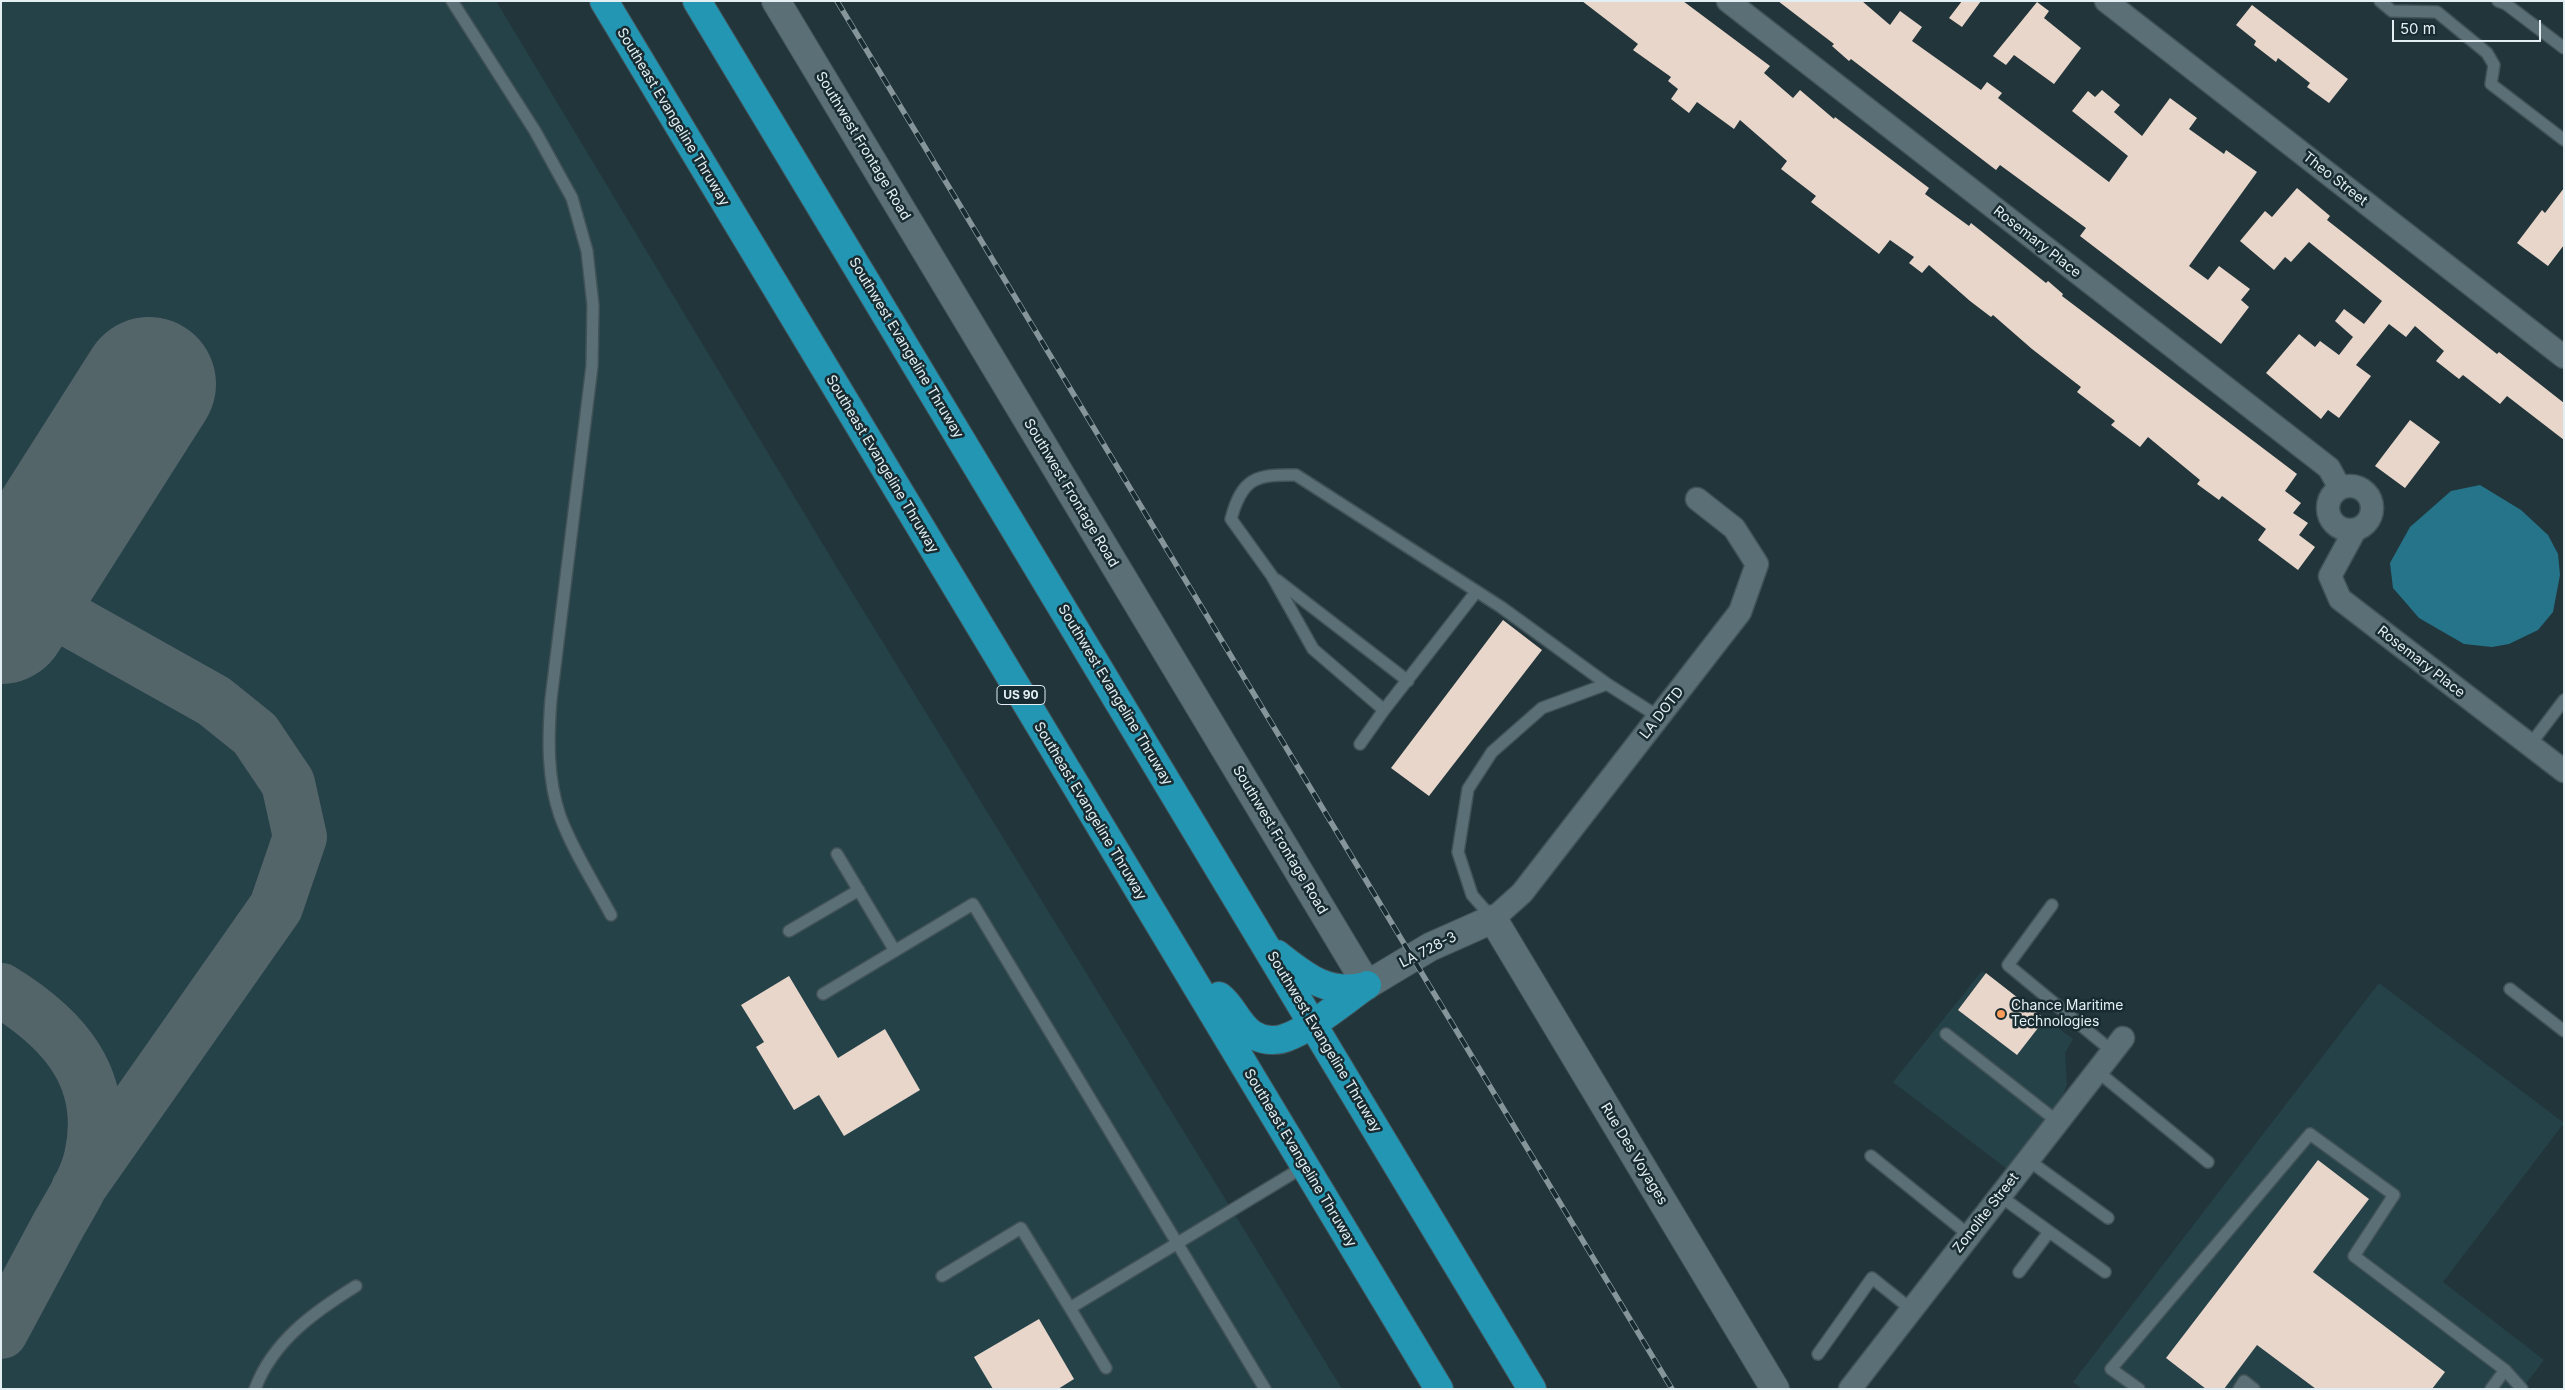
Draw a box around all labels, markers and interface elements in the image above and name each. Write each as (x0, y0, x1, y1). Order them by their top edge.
scale bar (2395, 10, 2544, 42)
text: 50 m (2400, 19, 2436, 38)
street label: Southeast Evangeline Thruway (613, 25, 733, 209)
street label: Southwest Frontage Road (812, 69, 914, 223)
street label: Theo Street (2299, 149, 2371, 209)
street label: Rosemary Place (1990, 203, 2084, 281)
street label: Southwest Evangeline Thruway (845, 255, 967, 441)
street label: Southeast Evangeline Thruway (822, 372, 942, 556)
street label: Southwest Frontage Road (1020, 416, 1122, 570)
street label: Southwest Evangeline Thruway (1054, 602, 1176, 788)
street label: Rosemary Place (2374, 623, 2468, 701)
street label: LA DOTD (1637, 684, 1687, 742)
road number: US 90 (997, 686, 1045, 704)
street label: Southeast Evangeline Thruway (1030, 719, 1150, 903)
street label: Southwest Frontage Road (1229, 763, 1331, 917)
street label: LA 728-3 (1397, 929, 1459, 971)
street label: Southwest Evangeline Thruway (1263, 949, 1385, 1135)
place label: Chance Maritime Technologies (2011, 998, 2124, 1030)
marker: Chance Maritime Technologies (1995, 1008, 2007, 1020)
street label: Southeast Evangeline Thruway (1240, 1066, 1360, 1250)
street label: Rue Des Voyages (1597, 1100, 1671, 1208)
street label: Zonolite Street (1950, 1170, 2022, 1256)

